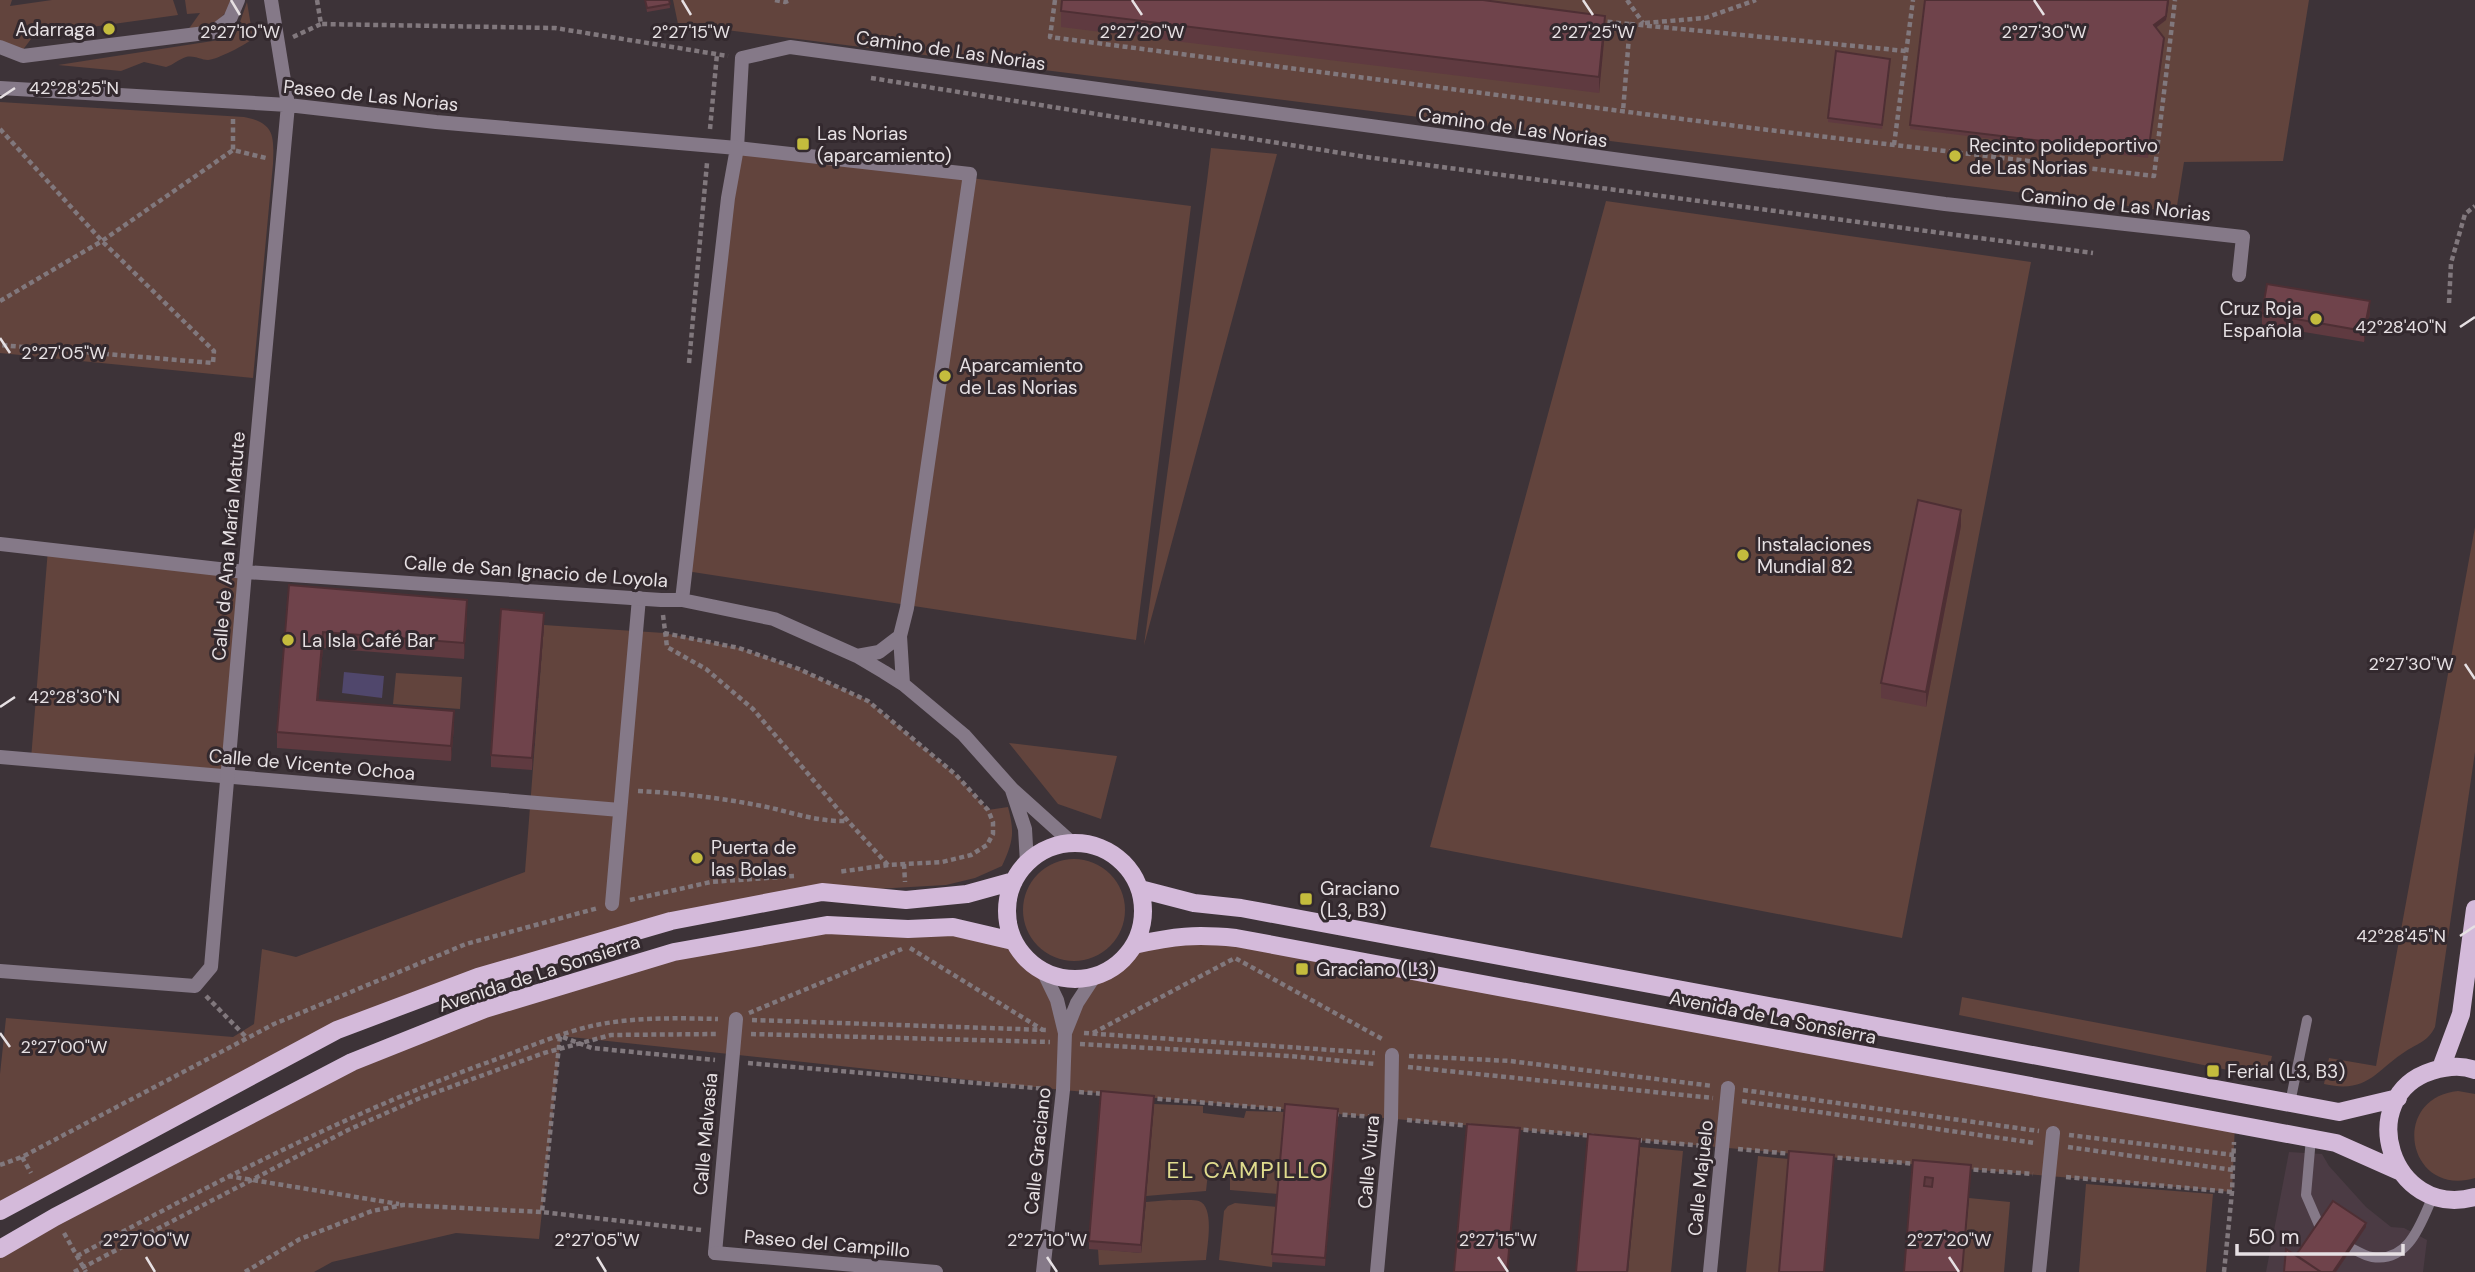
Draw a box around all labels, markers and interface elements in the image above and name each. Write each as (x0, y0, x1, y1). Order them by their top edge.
place label: Adarraga (15, 17, 95, 42)
text: 2°27'10"W (200, 20, 280, 44)
text: 2°27'15"W (652, 20, 730, 44)
text: 2°27'20"W (1100, 20, 1184, 44)
text: 2°27'25"W (1551, 20, 1635, 44)
text: 2°27'30"W (2001, 20, 2087, 44)
marker: Adarraga (101, 21, 117, 37)
street label: Camino de Las Norias (854, 25, 1047, 76)
street label: Paseo de Las Norias (282, 74, 460, 117)
text: 42°28'25"N (29, 76, 119, 100)
street label: Camino de Las Norias (1416, 102, 1609, 153)
place label: Las Norias (aparcamiento) (817, 121, 952, 168)
place label: Recinto polideportivo de Las Norias (1969, 133, 2158, 180)
marker: Las Norias (aparcamiento) (795, 136, 811, 152)
marker: Recinto polideportivo de Las Norias (1947, 148, 1963, 164)
street label: Camino de Las Norias (2020, 182, 2212, 227)
place label: Cruz Roja Española (2220, 296, 2302, 343)
marker: Cruz Roja Española (2308, 311, 2324, 327)
text: 42°28'40"N (2355, 315, 2447, 339)
text: 2°27'05"W (21, 341, 107, 365)
place label: Aparcamiento de Las Norias (959, 353, 1083, 400)
marker: Aparcamiento de Las Norias (937, 368, 953, 384)
street label: Calle de Ana María Matute (206, 430, 251, 662)
place label: Instalaciones Mundial 82 (1757, 532, 1872, 579)
marker: Instalaciones Mundial 82 (1735, 547, 1751, 563)
street label: Calle de San Ignacio de Loyola (403, 550, 669, 593)
place label: La Isla Café Bar (302, 628, 436, 653)
marker: La Isla Café Bar (280, 632, 296, 648)
text: 2°27'30"W (2368, 652, 2454, 676)
text: 42°28'30"N (28, 685, 120, 709)
street label: Calle de Vicente Ochoa (208, 743, 416, 786)
place label: Puerta de las Bolas (711, 835, 796, 882)
marker: Puerta de las Bolas (689, 850, 705, 866)
place label: Graciano (L3, B3) (1320, 876, 1400, 923)
marker: Graciano (L3, B3) (1298, 891, 1314, 907)
text: 42°28'45"N (2356, 924, 2446, 948)
street label: Avenida de La Sonsierra (435, 929, 643, 1018)
place label: Graciano (L3) (1316, 957, 1436, 982)
marker: Graciano (L3) (1294, 961, 1310, 977)
street label: Avenida de La Sonsierra (1667, 985, 1879, 1050)
text: 2°27'00"W (21, 1035, 107, 1059)
place label: Ferial (L3, B3) (2227, 1059, 2345, 1084)
marker: Ferial (L3, B3) (2205, 1063, 2221, 1079)
street label: Calle Malvasía (688, 1072, 723, 1196)
street label: Calle Graciano (1018, 1086, 1057, 1216)
street label: Calle Viura (1352, 1114, 1385, 1210)
street label: Calle Majuelo (1682, 1119, 1719, 1237)
district label: EL CAMPILLO (1166, 1155, 1330, 1185)
scale bar (2237, 1212, 2403, 1256)
text: 50 m (2248, 1223, 2299, 1251)
street label: Paseo del Campillo (743, 1224, 911, 1263)
text: 2°27'00"W (103, 1228, 189, 1252)
text: 2°27'05"W (554, 1228, 640, 1252)
text: 2°27'10"W (1007, 1228, 1087, 1252)
text: 2°27'15"W (1459, 1228, 1537, 1252)
text: 2°27'20"W (1907, 1228, 1991, 1252)

